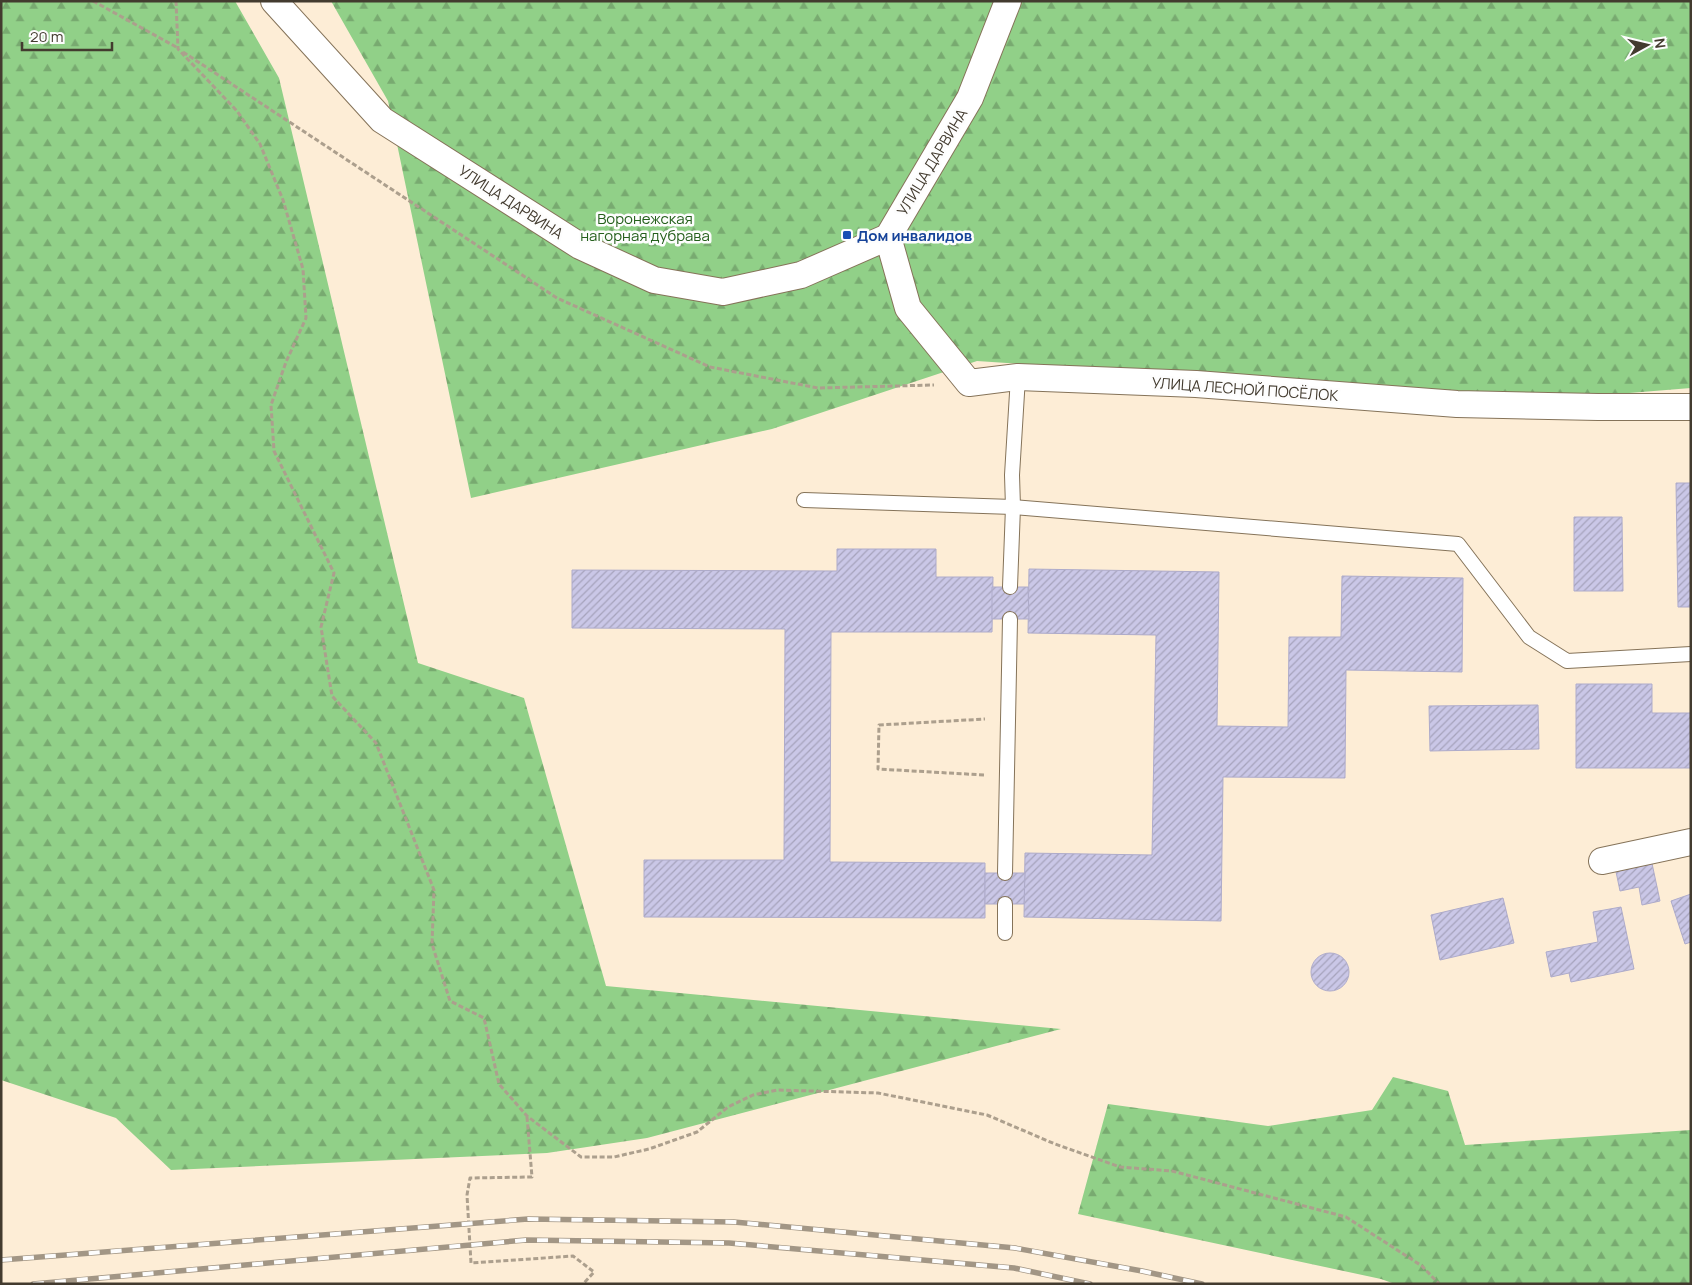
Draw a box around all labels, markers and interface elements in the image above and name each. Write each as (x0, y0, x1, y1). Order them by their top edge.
scale bar (22, 20, 112, 52)
north arrow (1622, 20, 1672, 70)
text: 20 m (30, 26, 63, 47)
text: N (1650, 37, 1670, 49)
street label: УЛИЦА ДАРВИНА (892, 104, 972, 219)
street label: УЛИЦА ДАРВИНА (454, 160, 568, 244)
park label: Воронежская нагорная дубрава (580, 208, 710, 246)
place label: Дом инвалидов (857, 225, 972, 246)
marker: Дом инвалидов (841, 229, 853, 241)
street label: УЛИЦА ЛЕСНОЙ ПОСЁЛОК (1151, 372, 1339, 406)

